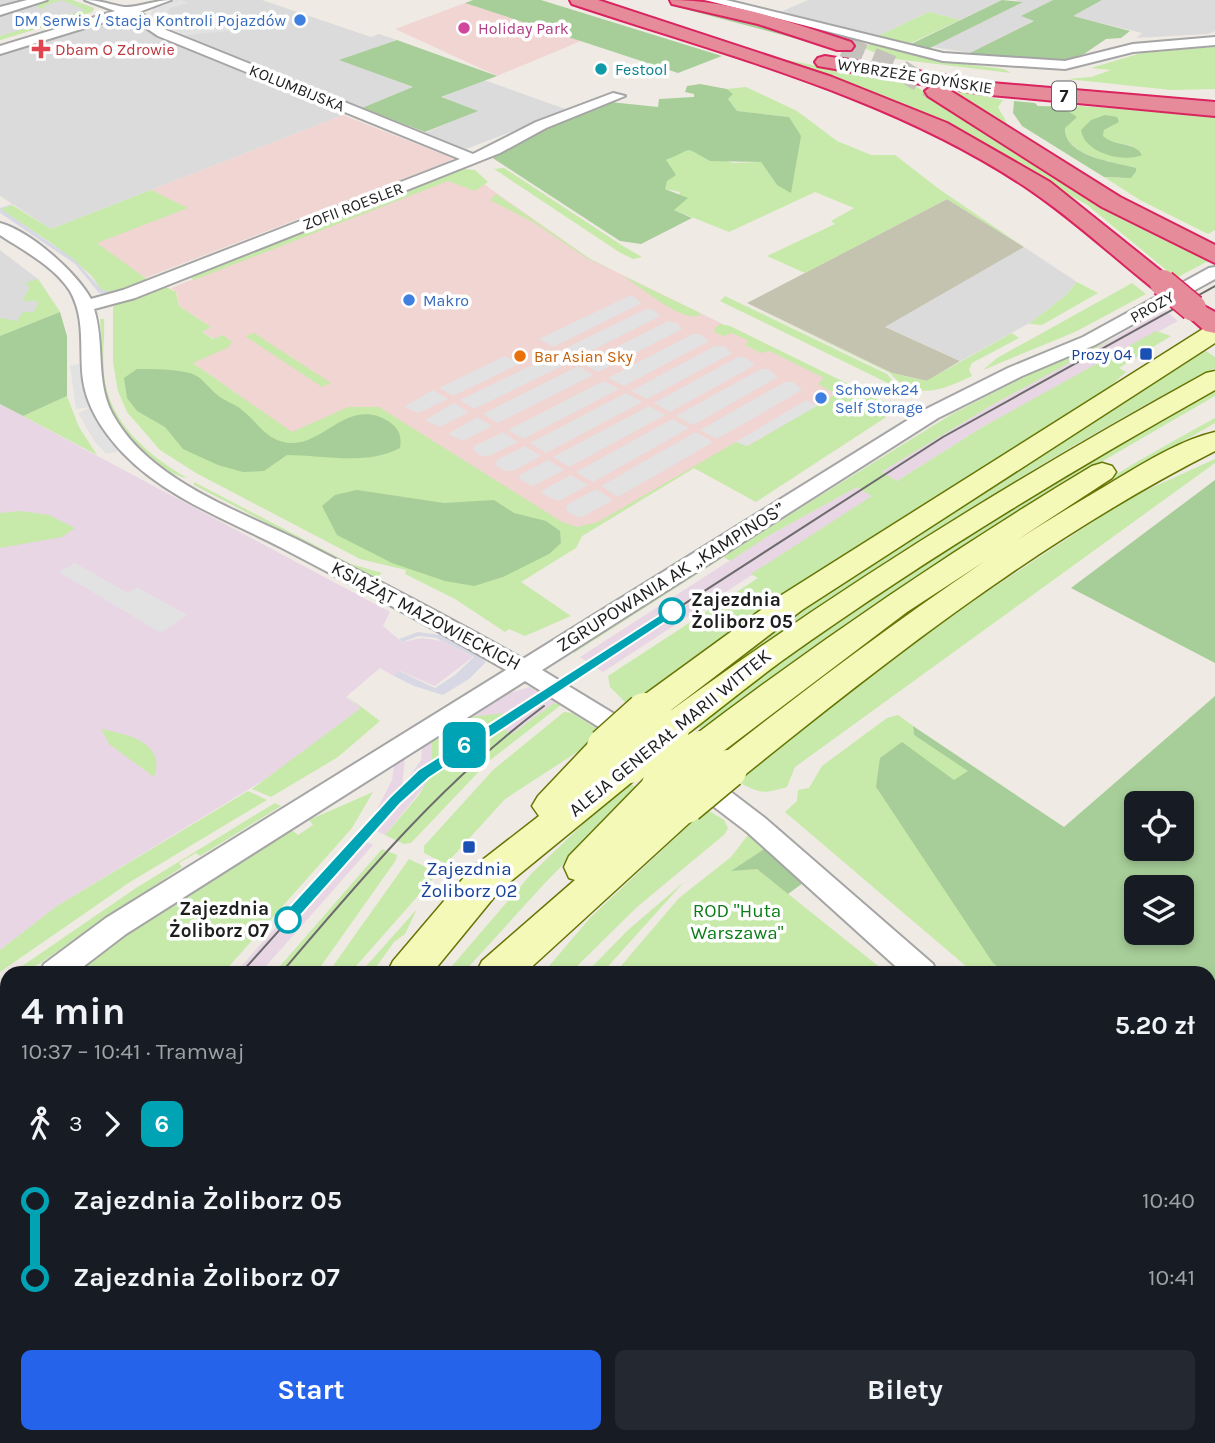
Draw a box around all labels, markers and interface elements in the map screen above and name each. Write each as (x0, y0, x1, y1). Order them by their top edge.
place label: DM Serwis / Stacja Kontroli Pojazdów (14, 11, 286, 30)
marker: DM Serwis / Stacja Kontroli Pojazdów (292, 12, 308, 28)
place label: Holiday Park (478, 19, 569, 38)
marker: Holiday Park (456, 20, 472, 36)
place label: Dbam O Zdrowie (55, 40, 175, 59)
marker: Dbam O Zdrowie (33, 41, 49, 57)
street label: WYBRZEŻE GDYŃSKIE (836, 54, 994, 98)
street label: KOLUMBIJSKA (247, 60, 347, 116)
place label: Festool (615, 60, 668, 79)
marker: Festool (593, 61, 609, 77)
road number: 7 (1052, 82, 1076, 110)
street label: ZOFII ROESLER (300, 178, 406, 234)
street label: PROZY (1127, 287, 1177, 327)
place label: Makro (423, 291, 469, 310)
marker: Makro (401, 292, 417, 308)
place label: Prozy 04 (1071, 345, 1132, 364)
marker: Prozy 04 (1138, 346, 1154, 362)
place label: Bar Asian Sky (534, 347, 633, 366)
marker: Bar Asian Sky (512, 348, 528, 364)
place label: Schowek24 Self Storage (835, 380, 923, 417)
marker: Schowek24 Self Storage (813, 390, 829, 406)
street label: ZGRUPOWANIA AK „KAMPINOS” (553, 497, 789, 657)
street label: KSIĄŻĄT MAZOWIECKICH (328, 557, 524, 675)
place label: Zajezdnia Żoliborz 05 (691, 589, 793, 633)
marker: Zajezdnia Żoliborz 05 (659, 598, 685, 624)
street label: ALEJA GENERAŁ MARII WITTEK (565, 644, 776, 821)
line badge: 6 (441, 722, 487, 768)
text: 6 (457, 731, 471, 759)
map controls (1124, 791, 1194, 945)
button: locate (1124, 791, 1194, 861)
marker: Zajezdnia Żoliborz 02 (461, 839, 477, 855)
place label: Zajezdnia Żoliborz 02 (421, 858, 517, 902)
button: layers (1124, 875, 1194, 945)
place label: Zajezdnia Żoliborz 07 (169, 898, 270, 942)
park label: ROD "Huta Warszawa" (690, 900, 784, 944)
marker: Zajezdnia Żoliborz 07 (275, 907, 301, 933)
text: 4 min (21, 989, 125, 1034)
text: 5.20 zł (1115, 1010, 1195, 1041)
text: 10:37 – 10:41 · Tramwaj (21, 1038, 245, 1065)
icon: walk (21, 1105, 59, 1143)
icon: forward (93, 1105, 131, 1143)
text: 3 (69, 1110, 83, 1137)
text: 6 (155, 1110, 169, 1138)
text: Zajezdnia Żoliborz 05 (73, 1185, 342, 1216)
text: 10:40 (1142, 1187, 1195, 1214)
text: Zajezdnia Żoliborz 07 (73, 1262, 340, 1293)
text: 10:41 (1148, 1264, 1195, 1291)
button: Start (21, 1350, 601, 1430)
button: Bilety (615, 1350, 1195, 1430)

